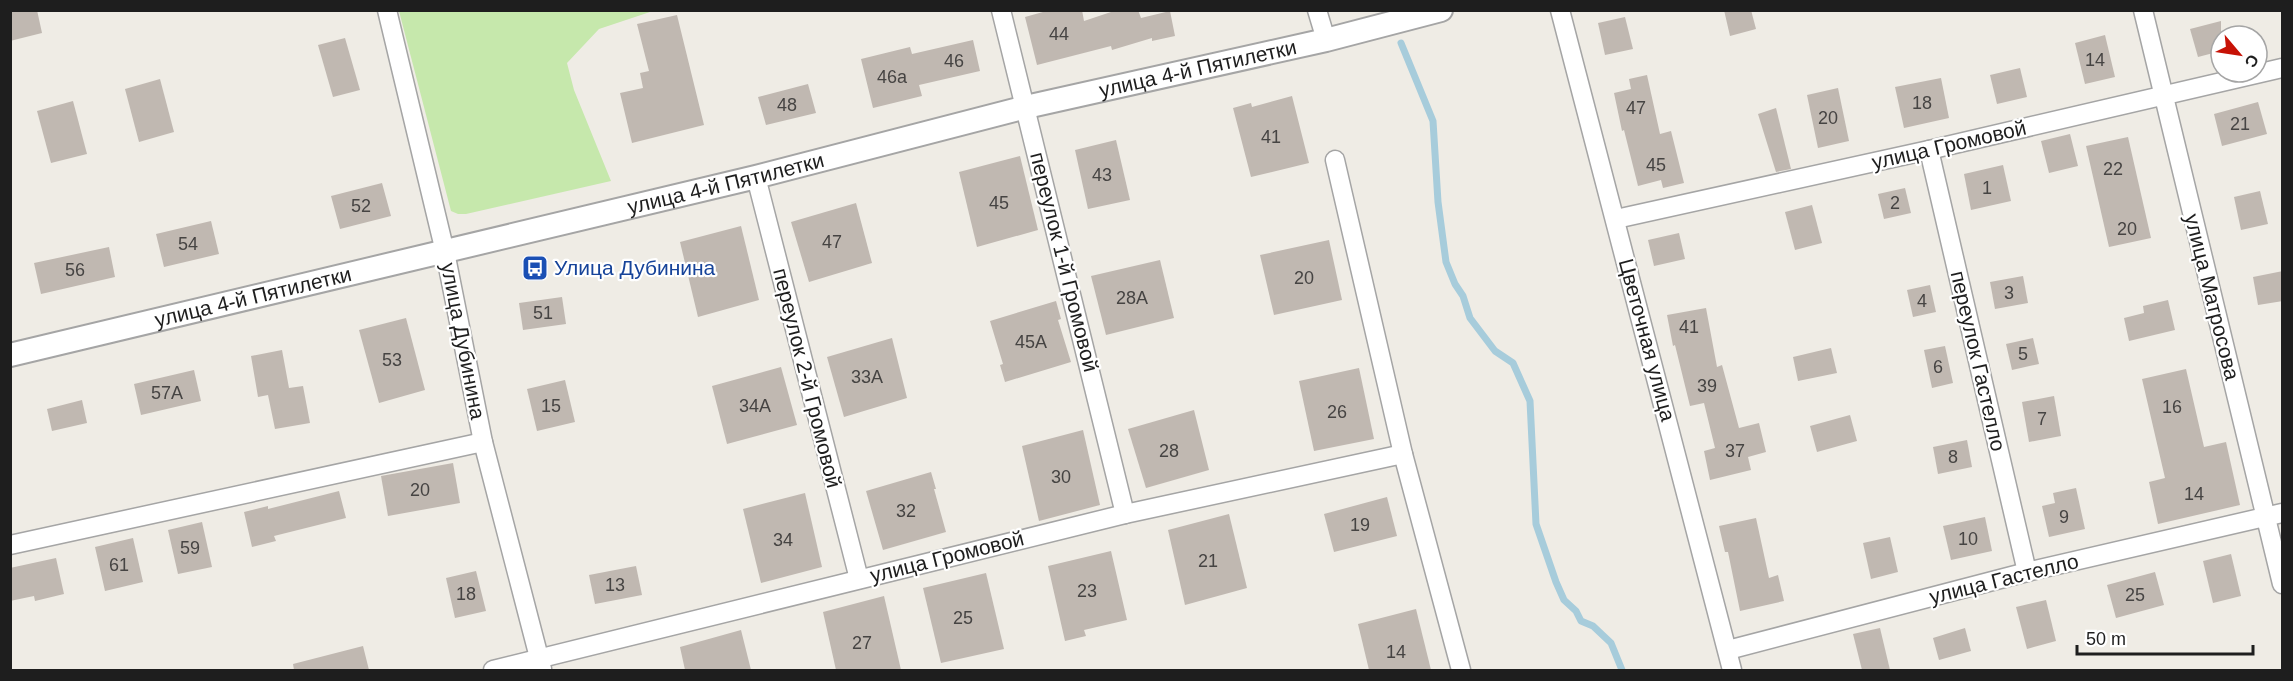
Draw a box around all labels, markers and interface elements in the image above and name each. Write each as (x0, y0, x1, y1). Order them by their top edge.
house number: 44 (1049, 24, 1069, 44)
north arrow (2209, 24, 2269, 84)
street label: улица 4-й Пятилетки (1097, 35, 1299, 101)
house number: 14 (2085, 50, 2105, 70)
house number: 46 (944, 51, 964, 71)
text: С (2241, 52, 2262, 71)
house number: 46а (877, 67, 908, 87)
house number: 18 (1912, 93, 1932, 113)
house number: 48 (777, 95, 797, 115)
house number: 47 (1626, 98, 1646, 118)
house number: 20 (1818, 108, 1838, 128)
house number: 21 (2230, 114, 2250, 134)
street label: улица Громовой (1870, 116, 2028, 173)
house number: 41 (1261, 127, 1281, 147)
street label: улица 4-й Пятилетки (625, 148, 826, 218)
street label: переулок 1-й Громовой (1026, 150, 1103, 374)
house number: 45 (1646, 155, 1666, 175)
house number: 22 (2103, 159, 2123, 179)
house number: 43 (1092, 165, 1112, 185)
house number: 1 (1982, 178, 1992, 198)
house number: 45 (989, 193, 1009, 213)
house number: 2 (1890, 193, 1900, 213)
house number: 52 (351, 196, 371, 216)
street label: улица Матросова (2181, 211, 2244, 383)
house number: 20 (2117, 219, 2137, 239)
house number: 47 (822, 232, 842, 252)
house number: 54 (178, 234, 198, 254)
bus stop icon: Улица Дубинина (520, 253, 550, 283)
place label: Улица Дубинина (554, 256, 716, 279)
street label: Цветочная улица (1615, 256, 1680, 424)
house number: 56 (65, 260, 85, 280)
street label: улица Дубинина (437, 260, 490, 422)
street label: улица 4-й Пятилетки (152, 262, 354, 331)
street label: переулок 2-й Громовой (769, 266, 846, 490)
house number: 20 (1294, 268, 1314, 288)
street label: переулок Гастелло (1947, 268, 2010, 453)
house number: 3 (2004, 283, 2014, 303)
house number: 28А (1116, 288, 1148, 308)
house number: 4 (1917, 291, 1927, 311)
house number: 51 (533, 303, 553, 323)
house number: 41 (1679, 317, 1699, 337)
house number: 45А (1015, 332, 1047, 352)
house number: 5 (2018, 344, 2028, 364)
house number: 53 (382, 350, 402, 370)
house number: 6 (1933, 357, 1943, 377)
house number: 33А (851, 367, 883, 387)
house number: 39 (1697, 376, 1717, 396)
house number: 57А (151, 383, 183, 403)
house number: 15 (541, 396, 561, 416)
house number: 34А (739, 396, 771, 416)
house number: 16 (2162, 397, 2182, 417)
house number: 26 (1327, 402, 1347, 422)
house number: 7 (2037, 409, 2047, 429)
house number: 28 (1159, 441, 1179, 461)
house number: 37 (1725, 441, 1745, 461)
house number: 8 (1948, 447, 1958, 467)
house number: 30 (1051, 467, 1071, 487)
house number: 20 (410, 480, 430, 500)
house number: 14 (2184, 484, 2204, 504)
house number: 32 (896, 501, 916, 521)
house number: 9 (2059, 507, 2069, 527)
house number: 19 (1350, 515, 1370, 535)
street label: улица Громовой (868, 526, 1026, 587)
house number: 10 (1958, 529, 1978, 549)
house number: 34 (773, 530, 793, 550)
house number: 59 (180, 538, 200, 558)
street label: улица Гастелло (1927, 549, 2081, 608)
house number: 21 (1198, 551, 1218, 571)
house number: 61 (109, 555, 129, 575)
house number: 13 (605, 575, 625, 595)
house number: 23 (1077, 581, 1097, 601)
house number: 18 (456, 584, 476, 604)
house number: 25 (2125, 585, 2145, 605)
house number: 25 (953, 608, 973, 628)
scale bar (2077, 618, 2252, 656)
text: 50 m (2086, 629, 2126, 649)
house number: 27 (852, 633, 872, 653)
house number: 14 (1386, 642, 1406, 662)

